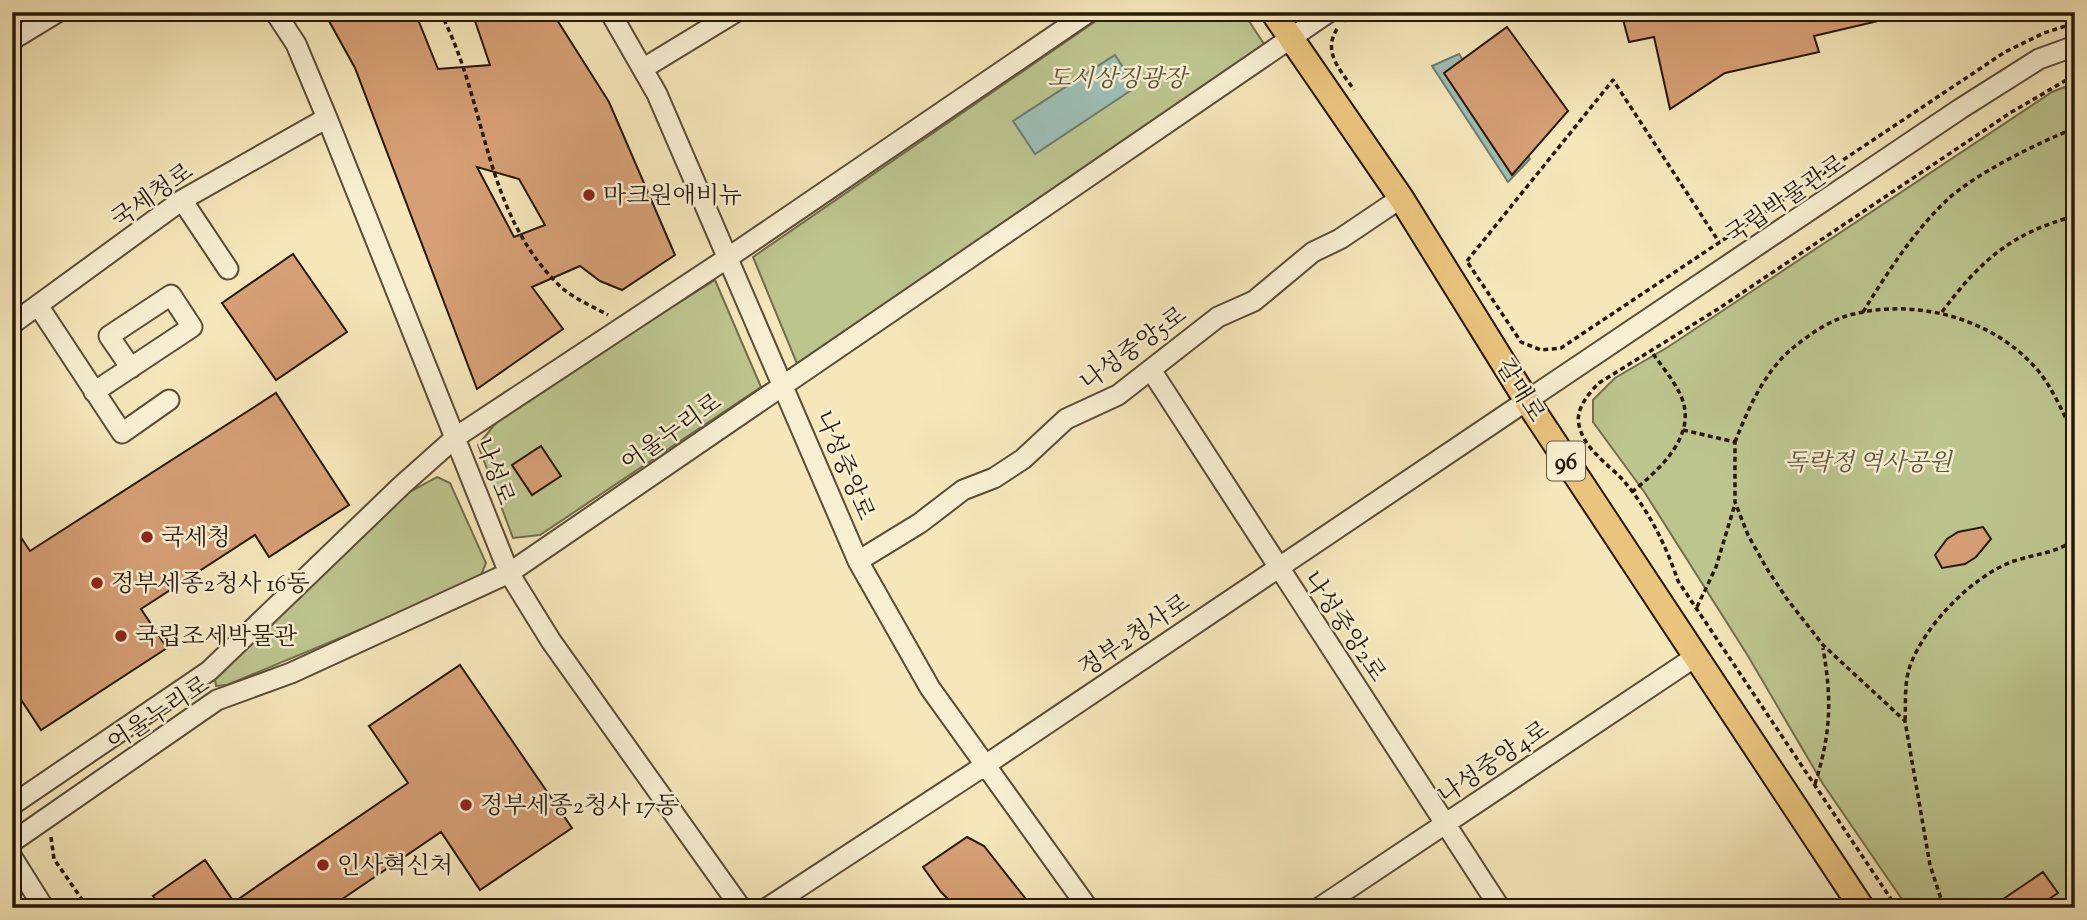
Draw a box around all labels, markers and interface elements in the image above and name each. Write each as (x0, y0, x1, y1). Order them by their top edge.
park label: 도시상징광장 (1047, 63, 1190, 97)
street label: 국립박물관로 (1719, 148, 1853, 254)
street label: 국세청로 (105, 156, 201, 237)
place label: 마크원애비뉴 (603, 180, 742, 214)
marker: 마크원애비뉴 (581, 187, 597, 203)
street label: 나성중앙5로 (1074, 299, 1194, 400)
street label: 갈매로 (1486, 353, 1552, 430)
street label: 어울누리로 (615, 386, 729, 481)
street label: 나성중앙로 (805, 406, 881, 526)
street label: 나성로 (465, 433, 521, 510)
road number: 96 (1547, 442, 1585, 481)
park label: 독락정 역사공원 (1784, 447, 1954, 481)
place label: 국세청 (161, 522, 231, 556)
marker: 국세청 (139, 529, 155, 545)
street label: 나성중앙2로 (1294, 565, 1393, 689)
place label: 정부세종2청사 16동 (111, 568, 310, 602)
marker: 정부세종2청사 16동 (89, 575, 105, 591)
street label: 정부2청사로 (1073, 587, 1197, 686)
place label: 국립조세박물관 (135, 621, 297, 655)
marker: 국립조세박물관 (113, 628, 129, 644)
street label: 어울누리로 (101, 669, 217, 761)
street label: 나성중앙4로 (1432, 714, 1557, 814)
place label: 정부세종2청사 17동 (480, 790, 679, 824)
marker: 정부세종2청사 17동 (458, 797, 474, 813)
place label: 인사혁신처 (337, 850, 453, 884)
marker: 인사혁신처 (315, 857, 331, 873)

